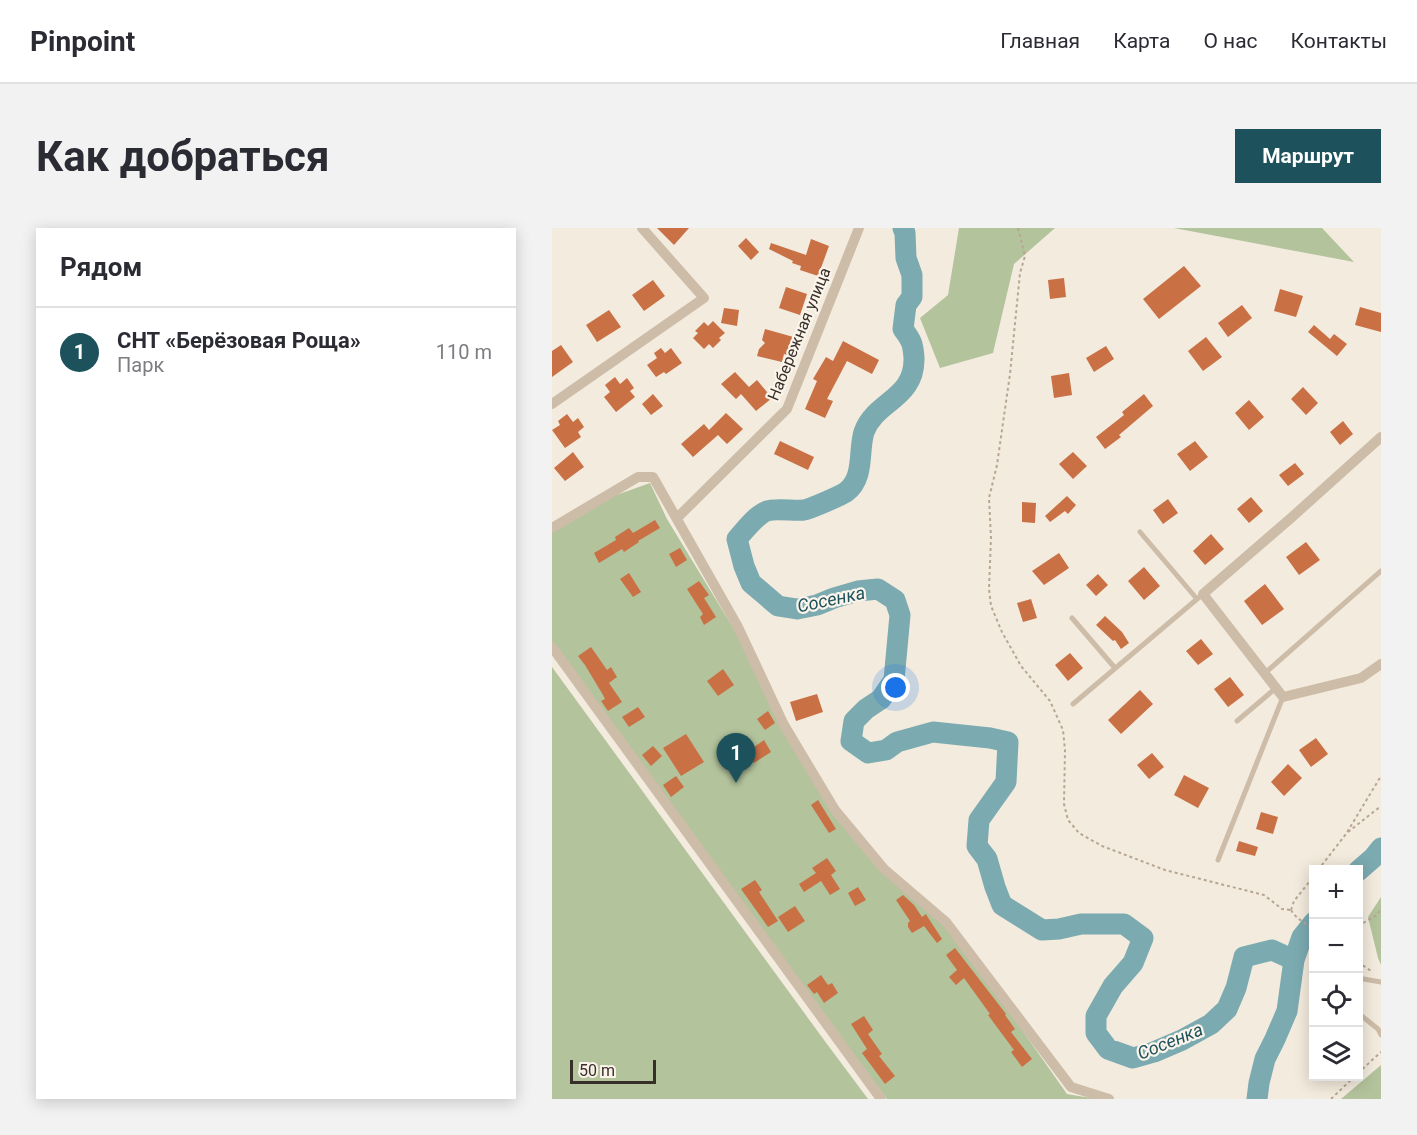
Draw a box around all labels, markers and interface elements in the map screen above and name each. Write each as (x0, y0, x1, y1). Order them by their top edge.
text: Pinpoint (30, 25, 135, 58)
text: Главная (1000, 29, 1080, 53)
text: Карта (1113, 29, 1170, 53)
text: О нас (1203, 29, 1258, 53)
text: Контакты (1291, 29, 1387, 53)
button: Маршрут (1235, 129, 1381, 183)
text: Как добраться (36, 132, 330, 181)
text: Рядом (60, 252, 142, 282)
street label: Набережная улица (764, 265, 834, 403)
text: СНТ «Берёзовая Роща» (117, 328, 361, 353)
text: 1 (74, 340, 85, 364)
text: 110 m (436, 340, 492, 364)
text: Парк (117, 353, 164, 377)
water label: Сосенка (795, 582, 867, 616)
your location (881, 673, 910, 702)
pin: 1 (716, 734, 756, 783)
map controls (1309, 865, 1363, 1081)
button: + (1309, 865, 1363, 919)
button: − (1309, 919, 1363, 973)
button: locate (1309, 973, 1363, 1027)
water label: Сосенка (1134, 1018, 1206, 1064)
button: layers (1309, 1027, 1363, 1081)
scale bar (570, 1057, 656, 1084)
text: 50 m (579, 1061, 615, 1080)

